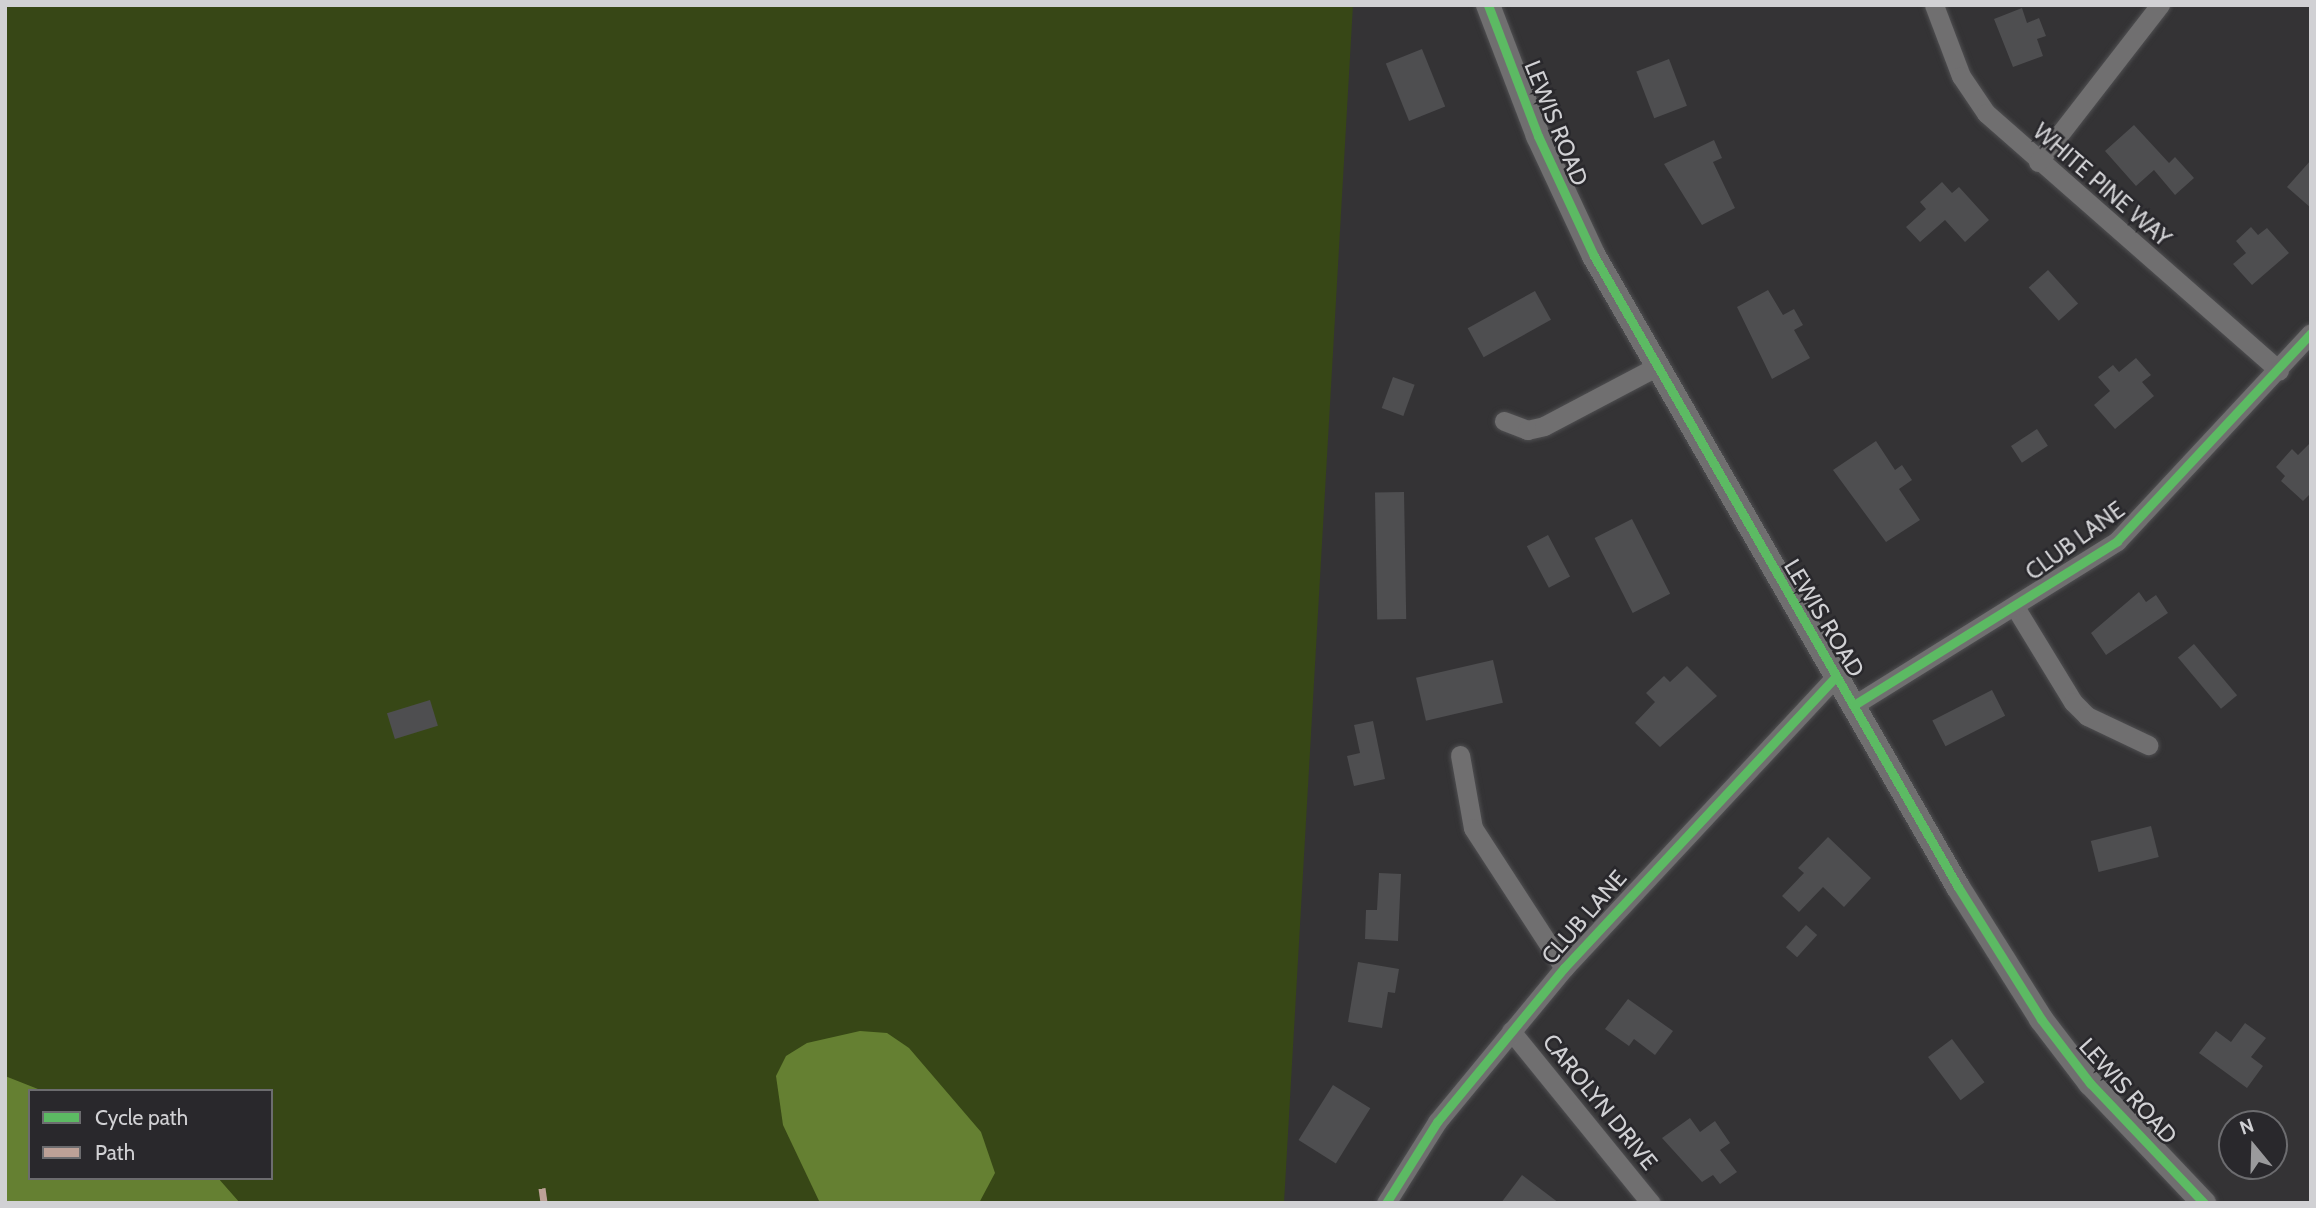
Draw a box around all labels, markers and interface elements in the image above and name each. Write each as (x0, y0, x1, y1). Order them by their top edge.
street label: LEWIS ROAD (1518, 56, 1594, 190)
street label: WHITE PINE WAY (2027, 118, 2177, 252)
street label: CLUB LANE (2020, 496, 2130, 586)
street label: LEWIS ROAD (1778, 554, 1870, 682)
street label: CLUB LANE (1536, 864, 1632, 970)
street label: CAROLYN DRIVE (1537, 1028, 1663, 1176)
street label: LEWIS ROAD (2073, 1032, 2183, 1150)
legend (28, 1089, 273, 1180)
text: Cycle path (95, 1105, 188, 1130)
north arrow (2218, 1110, 2288, 1180)
text: N (2237, 1114, 2257, 1140)
text: Path (95, 1140, 135, 1165)

